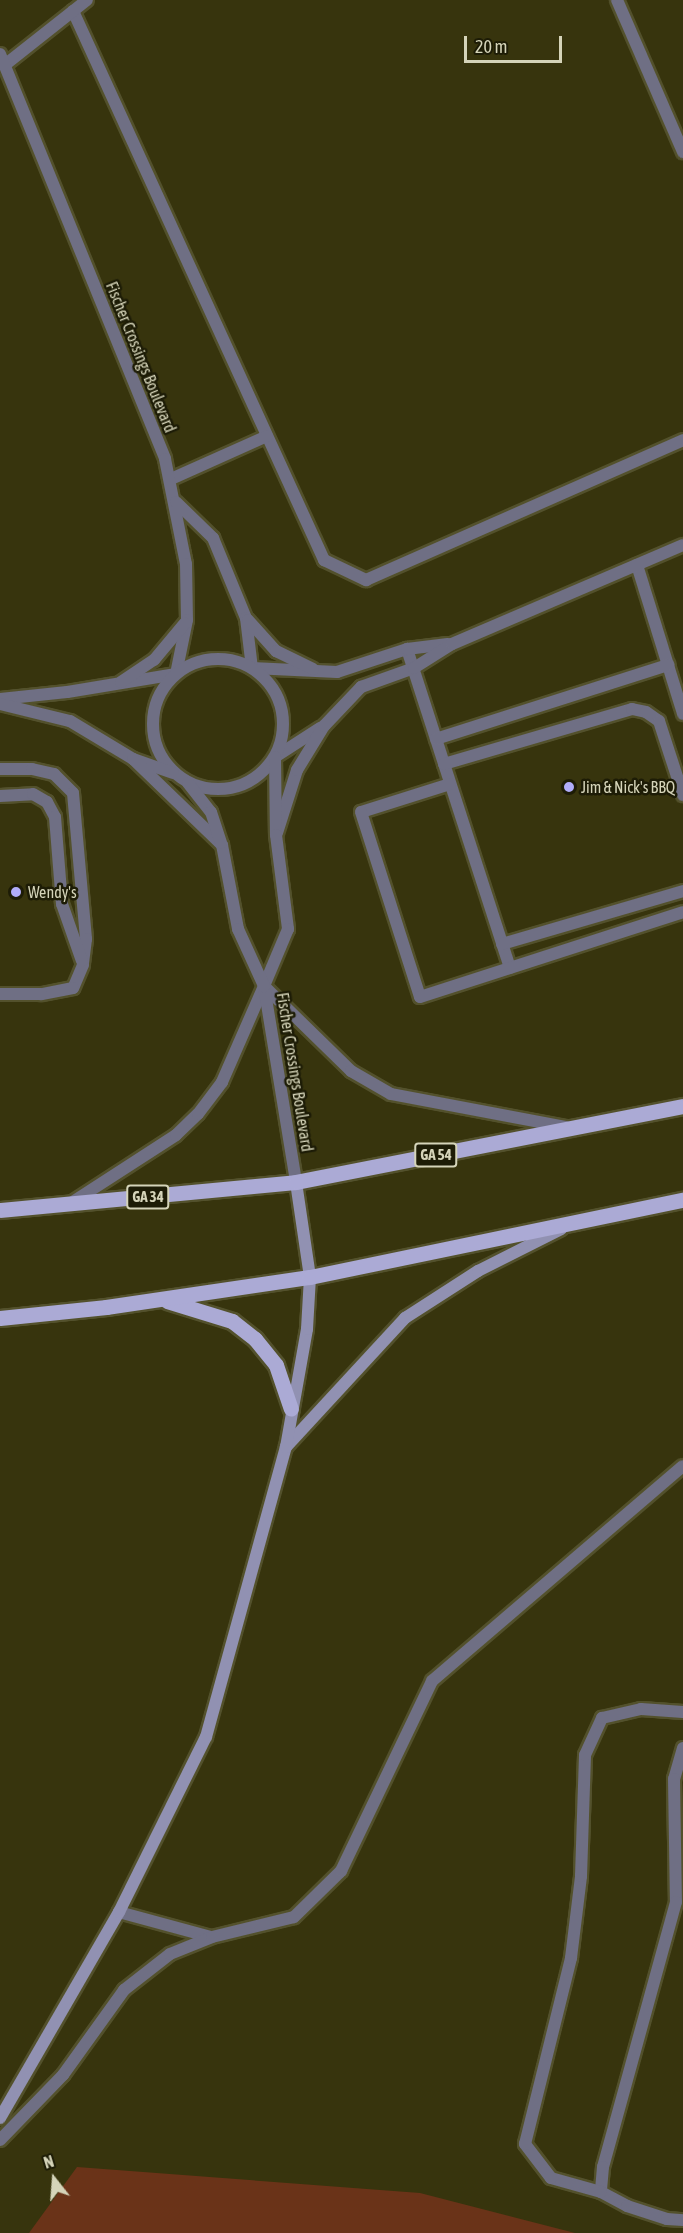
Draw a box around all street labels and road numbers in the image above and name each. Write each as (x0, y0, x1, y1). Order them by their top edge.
street label: Fischer Crossings Boulevard (102, 279, 180, 435)
street label: Fischer Crossings Boulevard (273, 991, 317, 1153)
road number: GA 54 (414, 1143, 458, 1167)
road number: GA 34 (126, 1185, 170, 1209)

